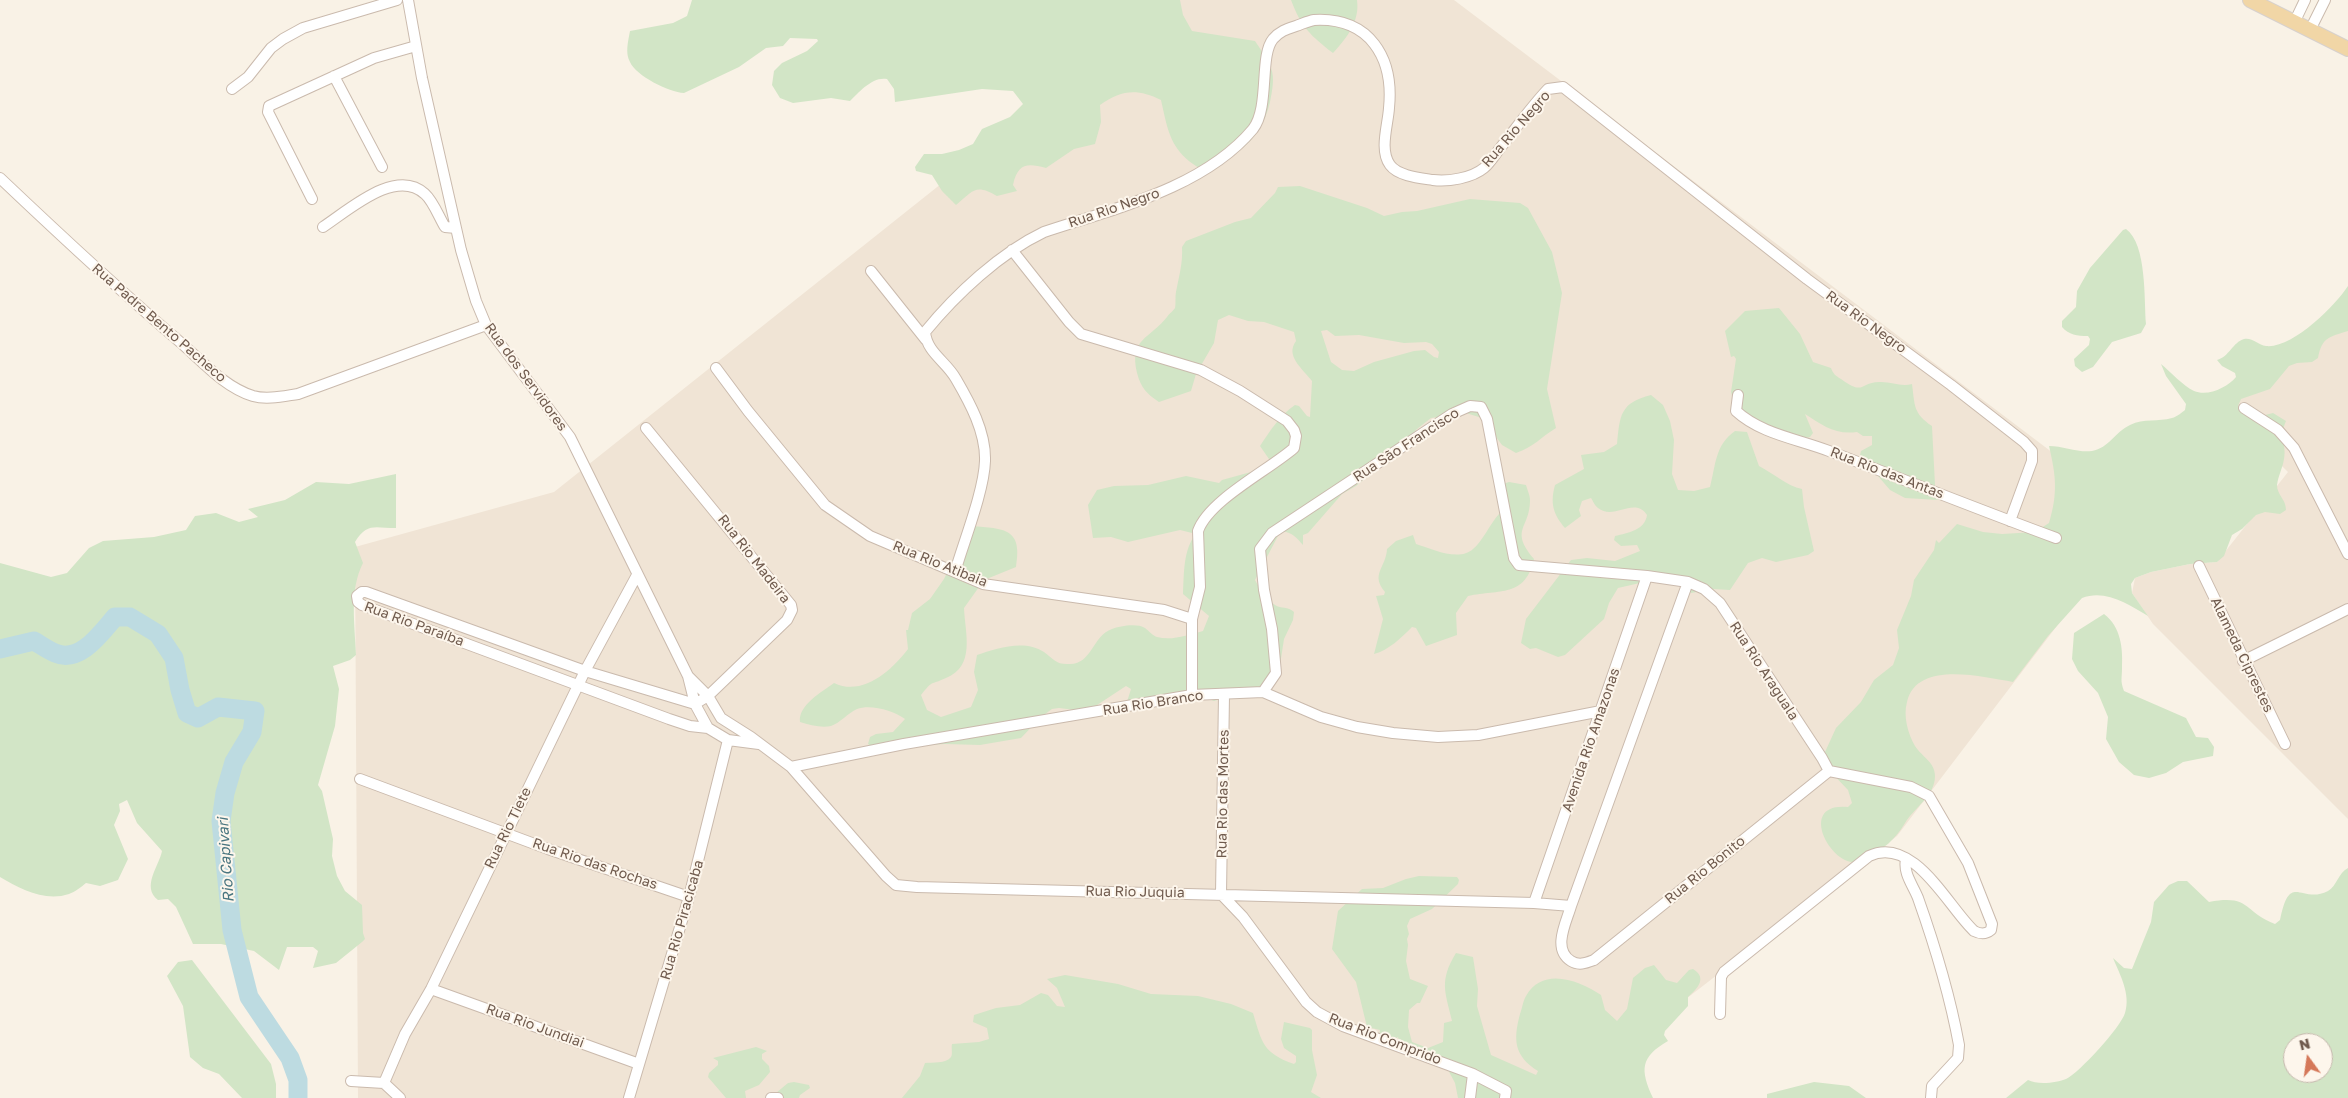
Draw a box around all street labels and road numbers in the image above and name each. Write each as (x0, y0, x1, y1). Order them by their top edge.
street label: Rua Rio Negro (1478, 87, 1554, 171)
street label: Rua Rio Negro (1066, 185, 1162, 231)
street label: Rua Padre Bento Pacheco (88, 260, 230, 386)
street label: Rua Rio Negro (1822, 287, 1910, 357)
street label: Rua dos Servidores (481, 320, 571, 434)
street label: Rua São Francisco (1350, 404, 1462, 486)
street label: Rua Rio das Antas (1828, 444, 1946, 502)
street label: Rua Rio Madeira (714, 511, 794, 607)
street label: Rua Rio Atibaia (890, 537, 990, 591)
street label: Alameda Ciprestes (2207, 595, 2277, 715)
street label: Rua Rio Paraíba (362, 598, 466, 650)
street label: Rua Rio Araguala (1726, 619, 1802, 723)
street label: Avenida Rio Amazonas (1558, 666, 1624, 814)
street label: Rua Rio Branco (1102, 687, 1204, 719)
street label: Rua Rio das Mortes (1213, 729, 1233, 859)
street label: Rua Rio Tiete (481, 785, 535, 871)
street label: Rua Rio Bonito (1661, 832, 1749, 908)
street label: Rua Rio das Rochas (530, 835, 660, 893)
street label: Rua Rio Piracicaba (657, 858, 707, 982)
street label: Rua Rio Juquia (1085, 883, 1185, 901)
street label: Rua Rio Jundiai (484, 1000, 586, 1052)
street label: Rua Rio Comprido (1326, 1010, 1444, 1068)

